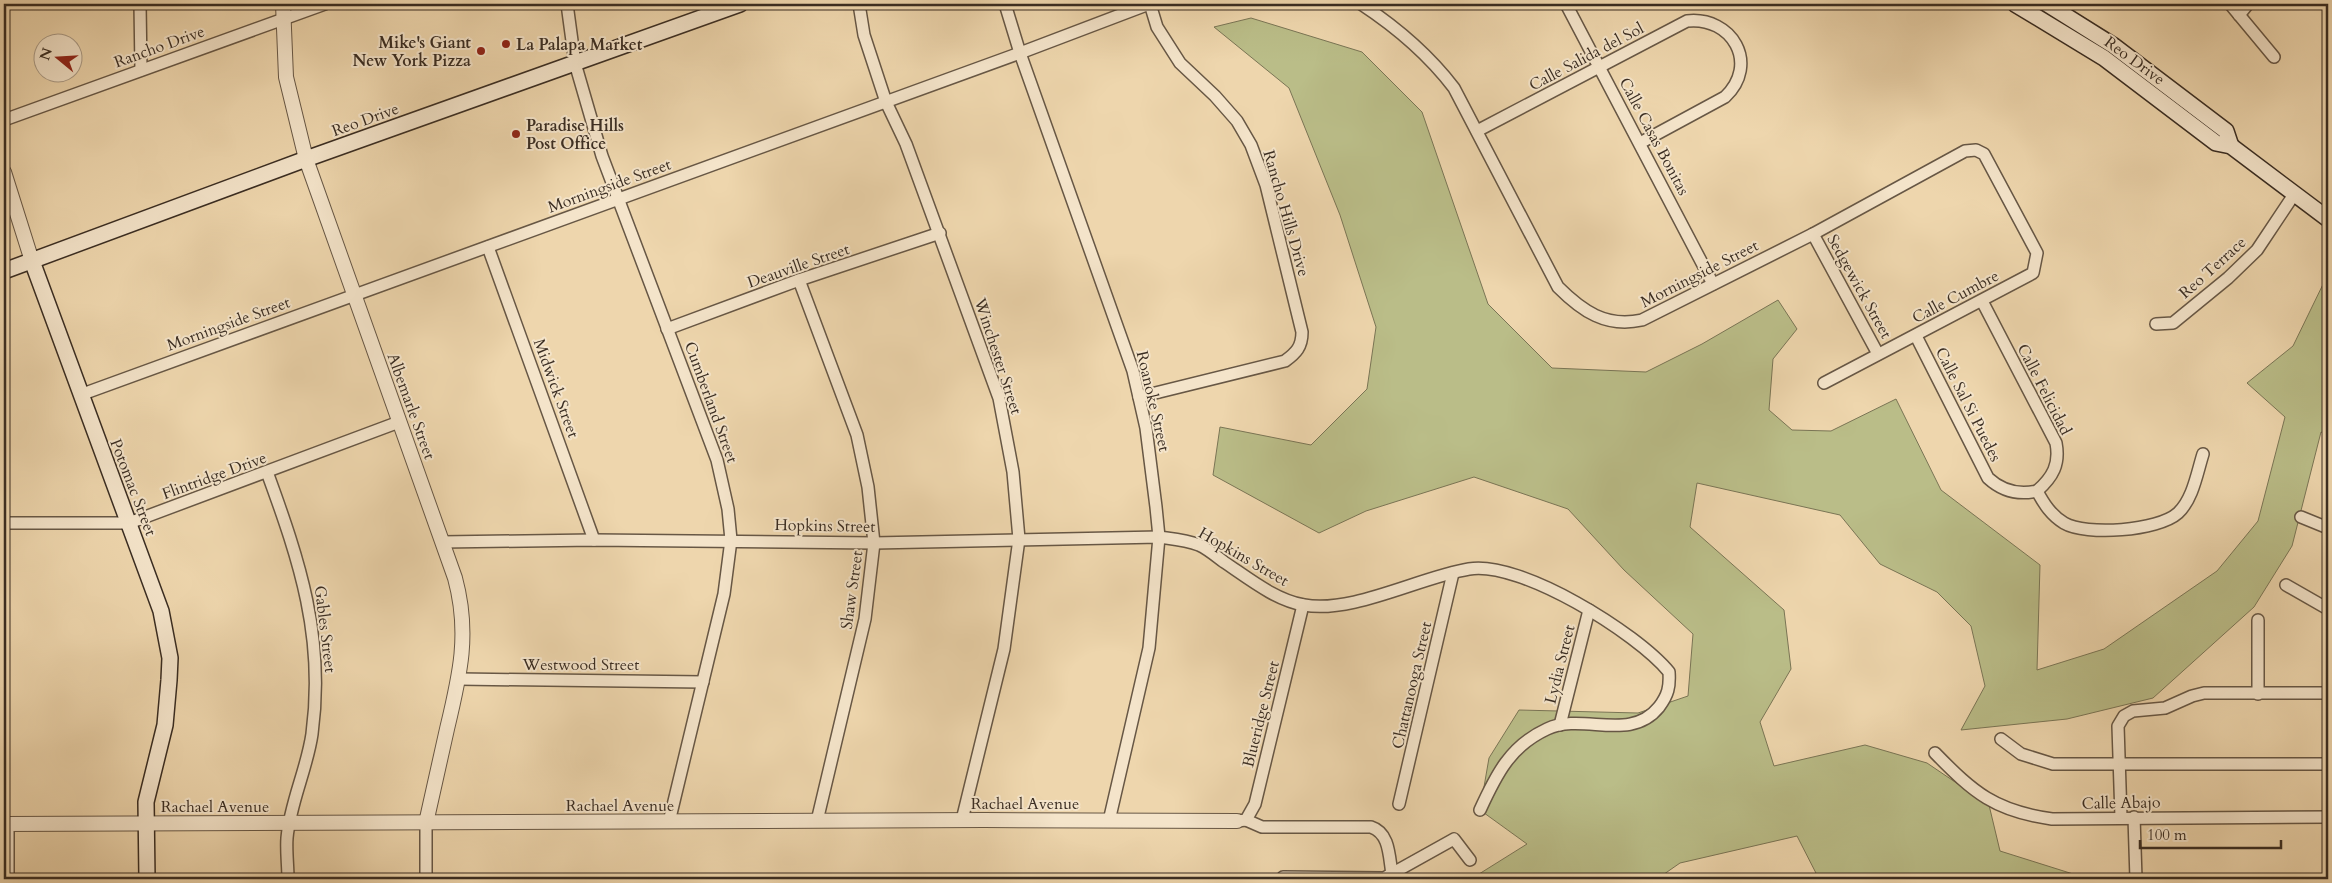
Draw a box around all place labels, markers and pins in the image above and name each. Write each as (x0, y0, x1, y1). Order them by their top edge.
place label: Mike's Giant New York Pizza (352, 32, 471, 72)
place label: La Palapa Market (516, 34, 643, 56)
marker: La Palapa Market (500, 38, 512, 50)
marker: Mike's Giant New York Pizza (475, 45, 487, 57)
place label: Paradise Hills Post Office (526, 115, 624, 155)
marker: Paradise Hills Post Office (510, 128, 522, 140)

